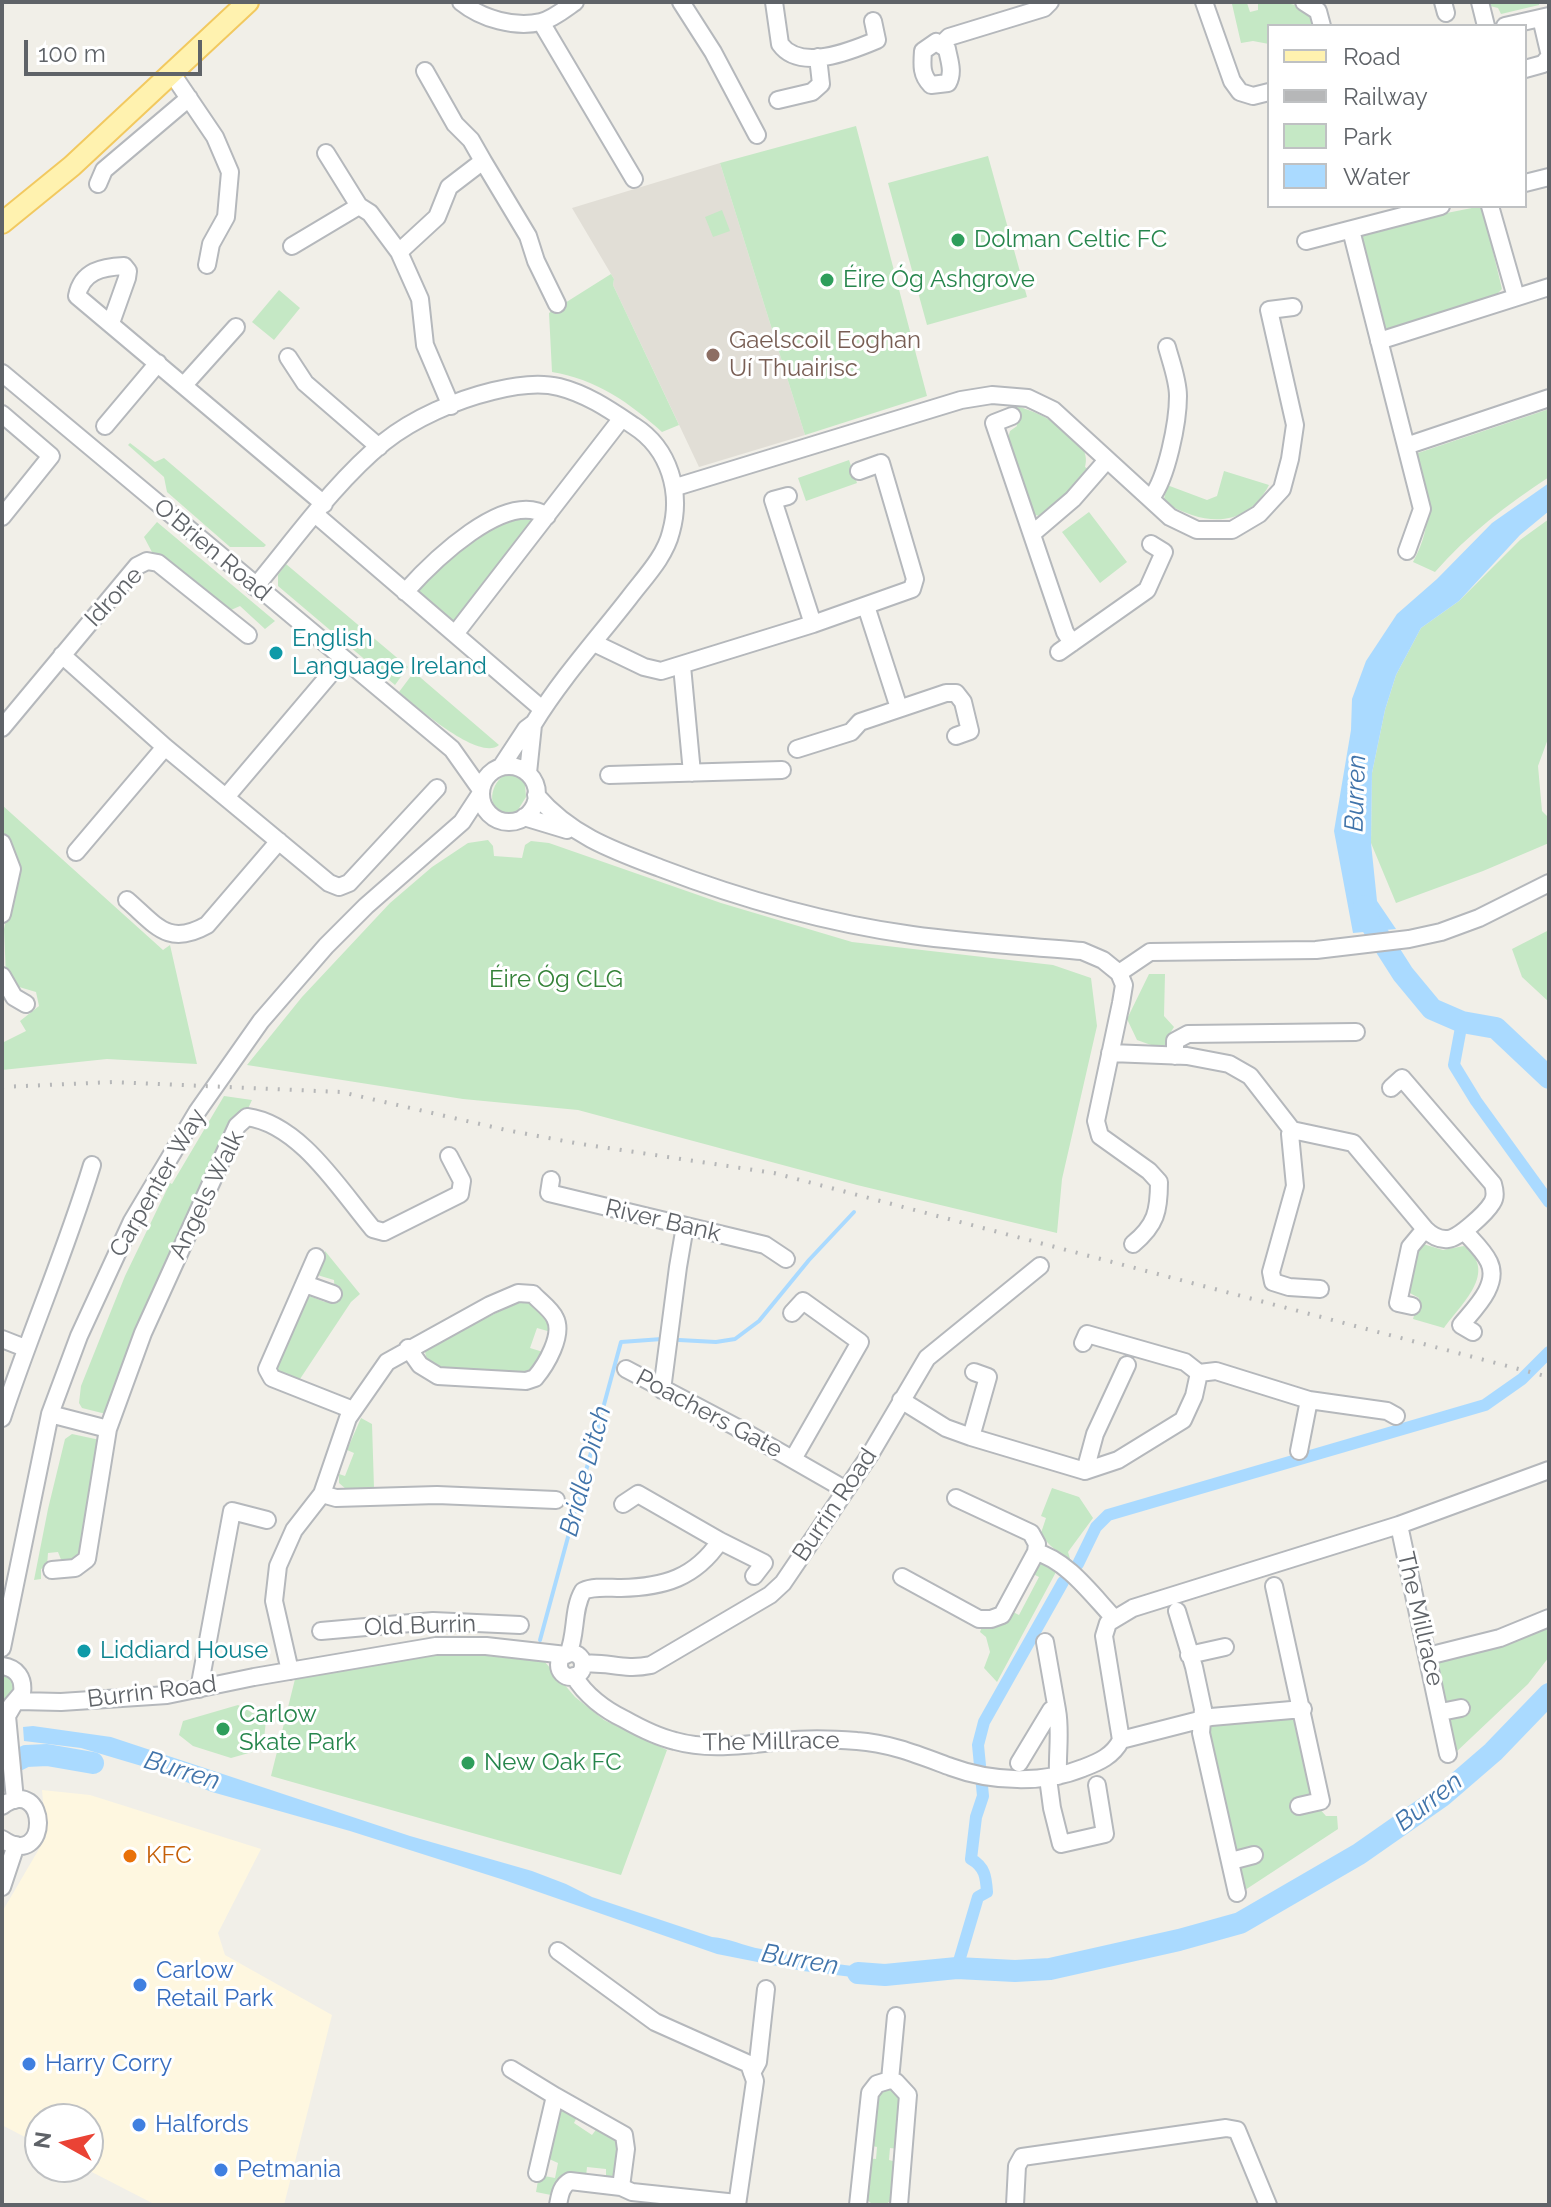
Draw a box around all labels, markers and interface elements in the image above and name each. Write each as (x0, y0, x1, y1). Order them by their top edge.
scale bar (28, 24, 206, 74)
legend (1267, 24, 1527, 208)
text: 100 m (38, 39, 106, 68)
text: Road (1343, 42, 1401, 71)
text: Railway (1343, 82, 1428, 111)
text: Park (1343, 122, 1392, 151)
text: Water (1343, 162, 1410, 191)
place label: Dolman Celtic FC (974, 226, 1167, 254)
marker: Dolman Celtic FC (949, 231, 967, 249)
place label: Éire Óg Ashgrove (843, 266, 1035, 294)
marker: Éire Óg Ashgrove (818, 271, 836, 289)
place label: Gaelscoil Eoghan Uí Thuairisc (729, 327, 921, 383)
marker: Gaelscoil Eoghan Uí Thuairisc (704, 346, 722, 364)
street label: O'Brien Road (148, 493, 276, 607)
street label: Idrone (79, 561, 149, 633)
place label: English Language Ireland (292, 625, 487, 681)
marker: English Language Ireland (267, 644, 285, 662)
water label: Burren (1339, 754, 1373, 832)
park label: Éire Óg CLG (489, 966, 623, 994)
street label: Carpenter Way (104, 1104, 212, 1262)
street label: Angels Walk (163, 1126, 251, 1264)
street label: River Bank (602, 1194, 724, 1248)
street label: Poachers Gate (631, 1363, 787, 1465)
water label: Bridle Ditch (554, 1402, 618, 1540)
street label: Burrin Road (787, 1443, 883, 1567)
street label: The Millrace (1391, 1549, 1449, 1689)
street label: Old Burrin (364, 1610, 476, 1642)
place label: Liddiard House (100, 1637, 268, 1665)
marker: Liddiard House (75, 1642, 93, 1660)
street label: Burrin Road (86, 1670, 218, 1714)
place label: Carlow Skate Park (239, 1701, 356, 1757)
marker: Carlow Skate Park (214, 1720, 232, 1738)
street label: The Millrace (702, 1726, 840, 1758)
water label: Burren (140, 1745, 224, 1797)
place label: New Oak FC (484, 1749, 622, 1777)
marker: New Oak FC (459, 1754, 477, 1772)
water label: Burren (1389, 1766, 1469, 1838)
place label: KFC (146, 1842, 192, 1870)
marker: KFC (121, 1847, 139, 1865)
water label: Burren (759, 1938, 841, 1982)
place label: Carlow Retail Park (156, 1957, 273, 2013)
marker: Carlow Retail Park (131, 1976, 149, 1994)
place label: Harry Corry (45, 2050, 172, 2078)
marker: Harry Corry (20, 2055, 38, 2073)
north arrow (24, 2103, 104, 2183)
place label: Halfords (155, 2111, 249, 2139)
marker: Halfords (130, 2116, 148, 2134)
text: N (28, 2130, 56, 2150)
place label: Petmania (237, 2156, 341, 2184)
marker: Petmania (212, 2161, 230, 2179)

